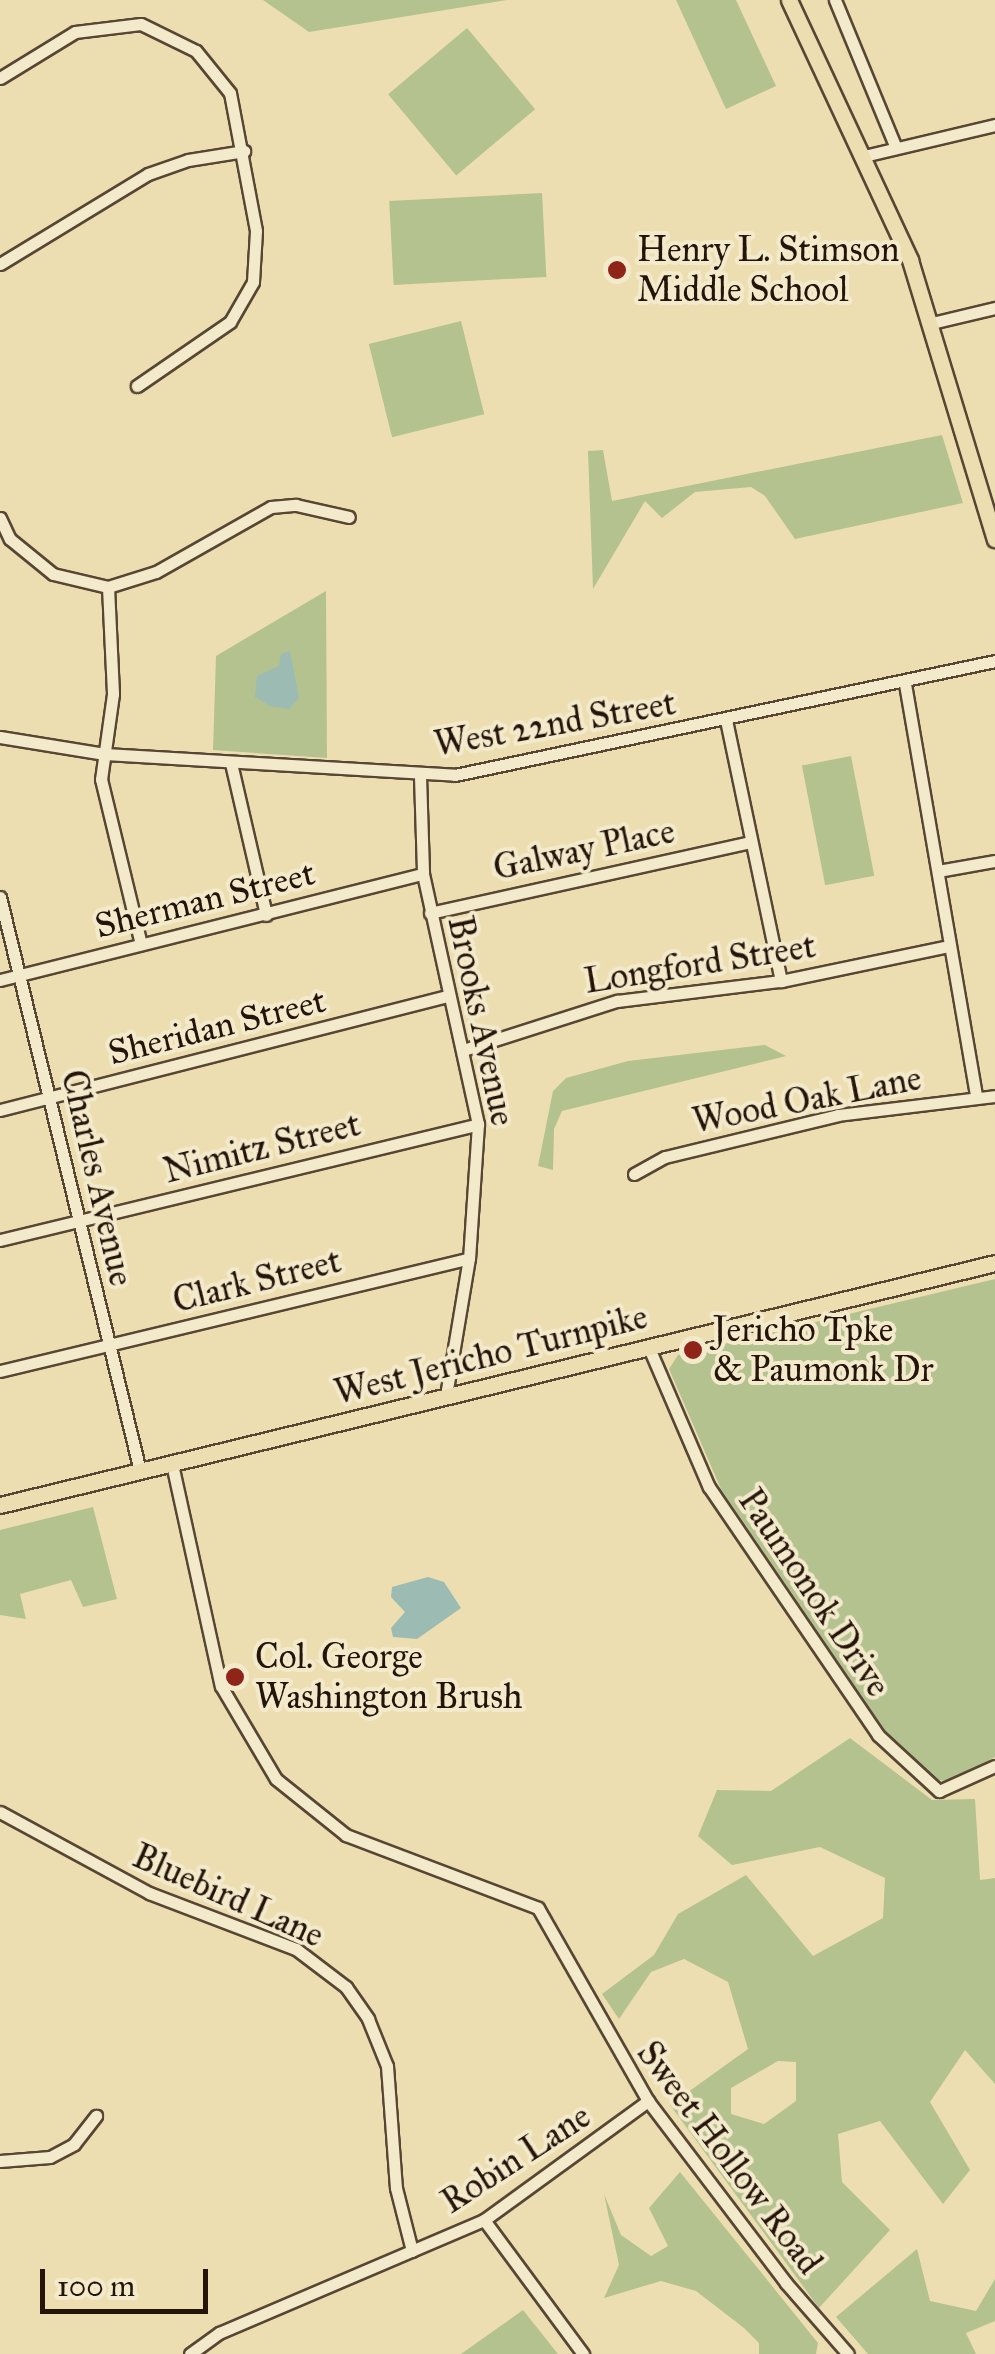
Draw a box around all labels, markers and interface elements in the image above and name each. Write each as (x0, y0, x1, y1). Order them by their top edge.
place label: Henry L. Stimson Middle School (637, 229, 899, 311)
marker: Henry L. Stimson Middle School (606, 259, 628, 281)
street label: West 22nd Street (431, 682, 679, 766)
street label: Galway Place (490, 810, 678, 890)
street label: Sherman Street (91, 852, 319, 948)
street label: Brooks Avenue (438, 912, 524, 1130)
street label: Longford Street (581, 925, 819, 1003)
street label: Sheridan Street (104, 980, 330, 1074)
street label: Wood Oak Lane (689, 1057, 925, 1143)
street label: Charles Avenue (52, 1066, 142, 1290)
street label: Nimitz Street (159, 1103, 365, 1193)
street label: Clark Street (169, 1240, 345, 1322)
street label: West Jericho Turnpike (330, 1296, 652, 1414)
place label: Jericho Tpke & Paumonk Dr (713, 1309, 934, 1391)
marker: Jericho Tpke & Paumonk Dr (682, 1339, 704, 1361)
street label: Paumonok Drive (729, 1481, 899, 1705)
place label: Col. George Washington Brush (255, 1636, 522, 1718)
marker: Col. George Washington Brush (224, 1666, 246, 1688)
street label: Bluebird Lane (126, 1835, 330, 1957)
street label: Sweet Hollow Road (628, 2033, 830, 2283)
street label: Robin Lane (434, 2095, 598, 2223)
scale bar (45, 2249, 212, 2311)
text: 100 m (57, 2268, 135, 2304)

